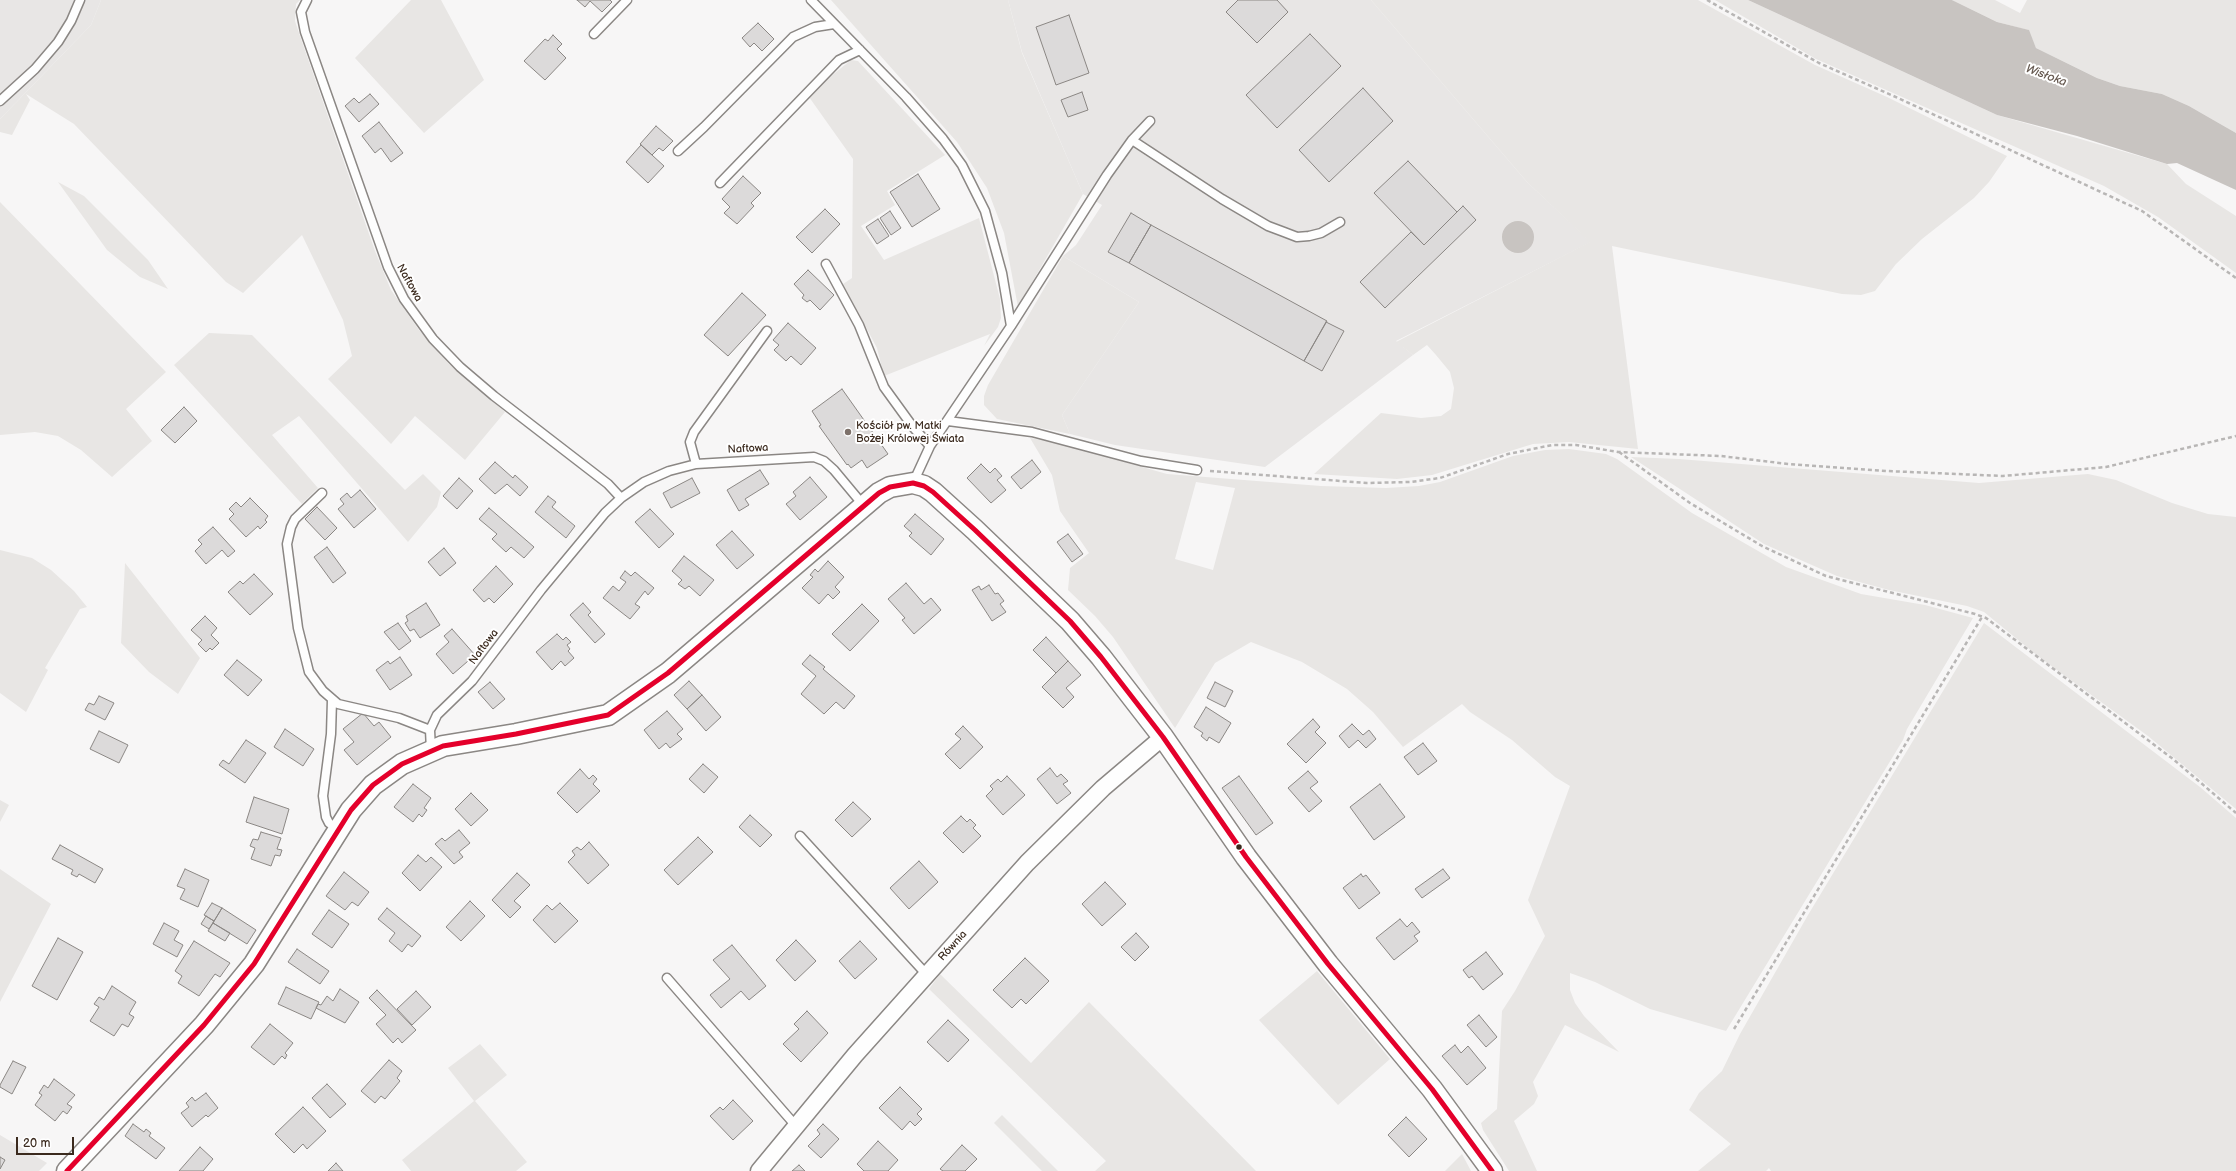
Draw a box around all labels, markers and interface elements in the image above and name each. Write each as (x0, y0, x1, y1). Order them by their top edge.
water label: Wisłoka (2024, 62, 2068, 90)
street label: Naftowa (393, 262, 425, 304)
place label: Kościół pw. Matki Bożej Królowej Świata (856, 419, 964, 445)
marker: Kościół pw. Matki Bożej Królowej Świata (843, 427, 853, 437)
street label: Naftowa (727, 441, 769, 457)
street label: Naftowa (466, 627, 502, 667)
unlabelled marker (1234, 842, 1244, 852)
street label: Równia (936, 928, 970, 964)
scale bar (18, 1129, 76, 1155)
text: 20 m (23, 1136, 50, 1151)

